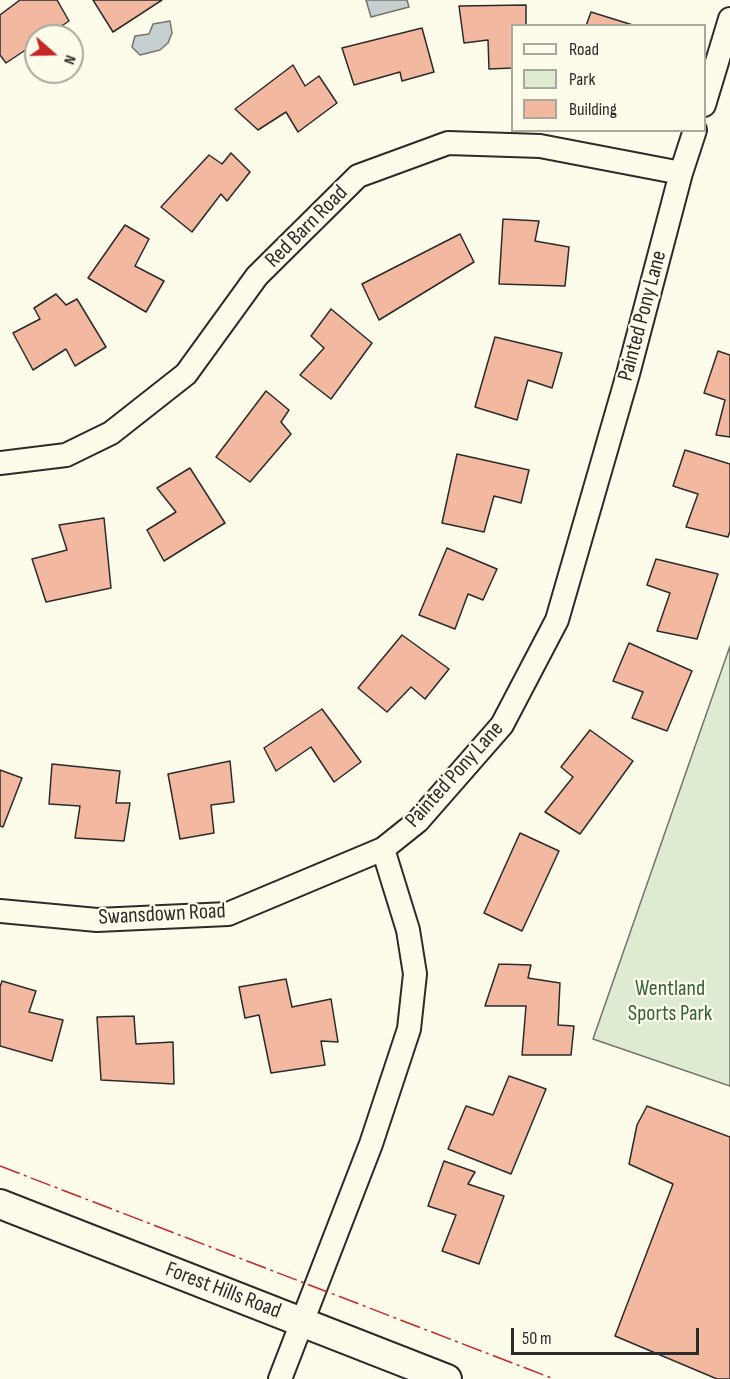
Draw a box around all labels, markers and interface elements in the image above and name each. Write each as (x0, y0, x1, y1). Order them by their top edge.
north arrow (24, 24, 84, 84)
legend (511, 24, 706, 132)
text: Road (569, 39, 599, 60)
text: N (59, 52, 80, 67)
text: Park (569, 69, 595, 90)
text: Building (569, 99, 617, 120)
street label: Red Barn Road (260, 180, 354, 274)
street label: Painted Pony Lane (613, 248, 673, 384)
street label: Painted Pony Lane (400, 716, 510, 834)
street label: Swansdown Road (98, 898, 226, 932)
park label: Wentland Sports Park (628, 976, 712, 1028)
street label: Forest Hills Road (162, 1257, 284, 1325)
scale bar (514, 1316, 702, 1354)
text: 50 m (522, 1328, 552, 1349)

